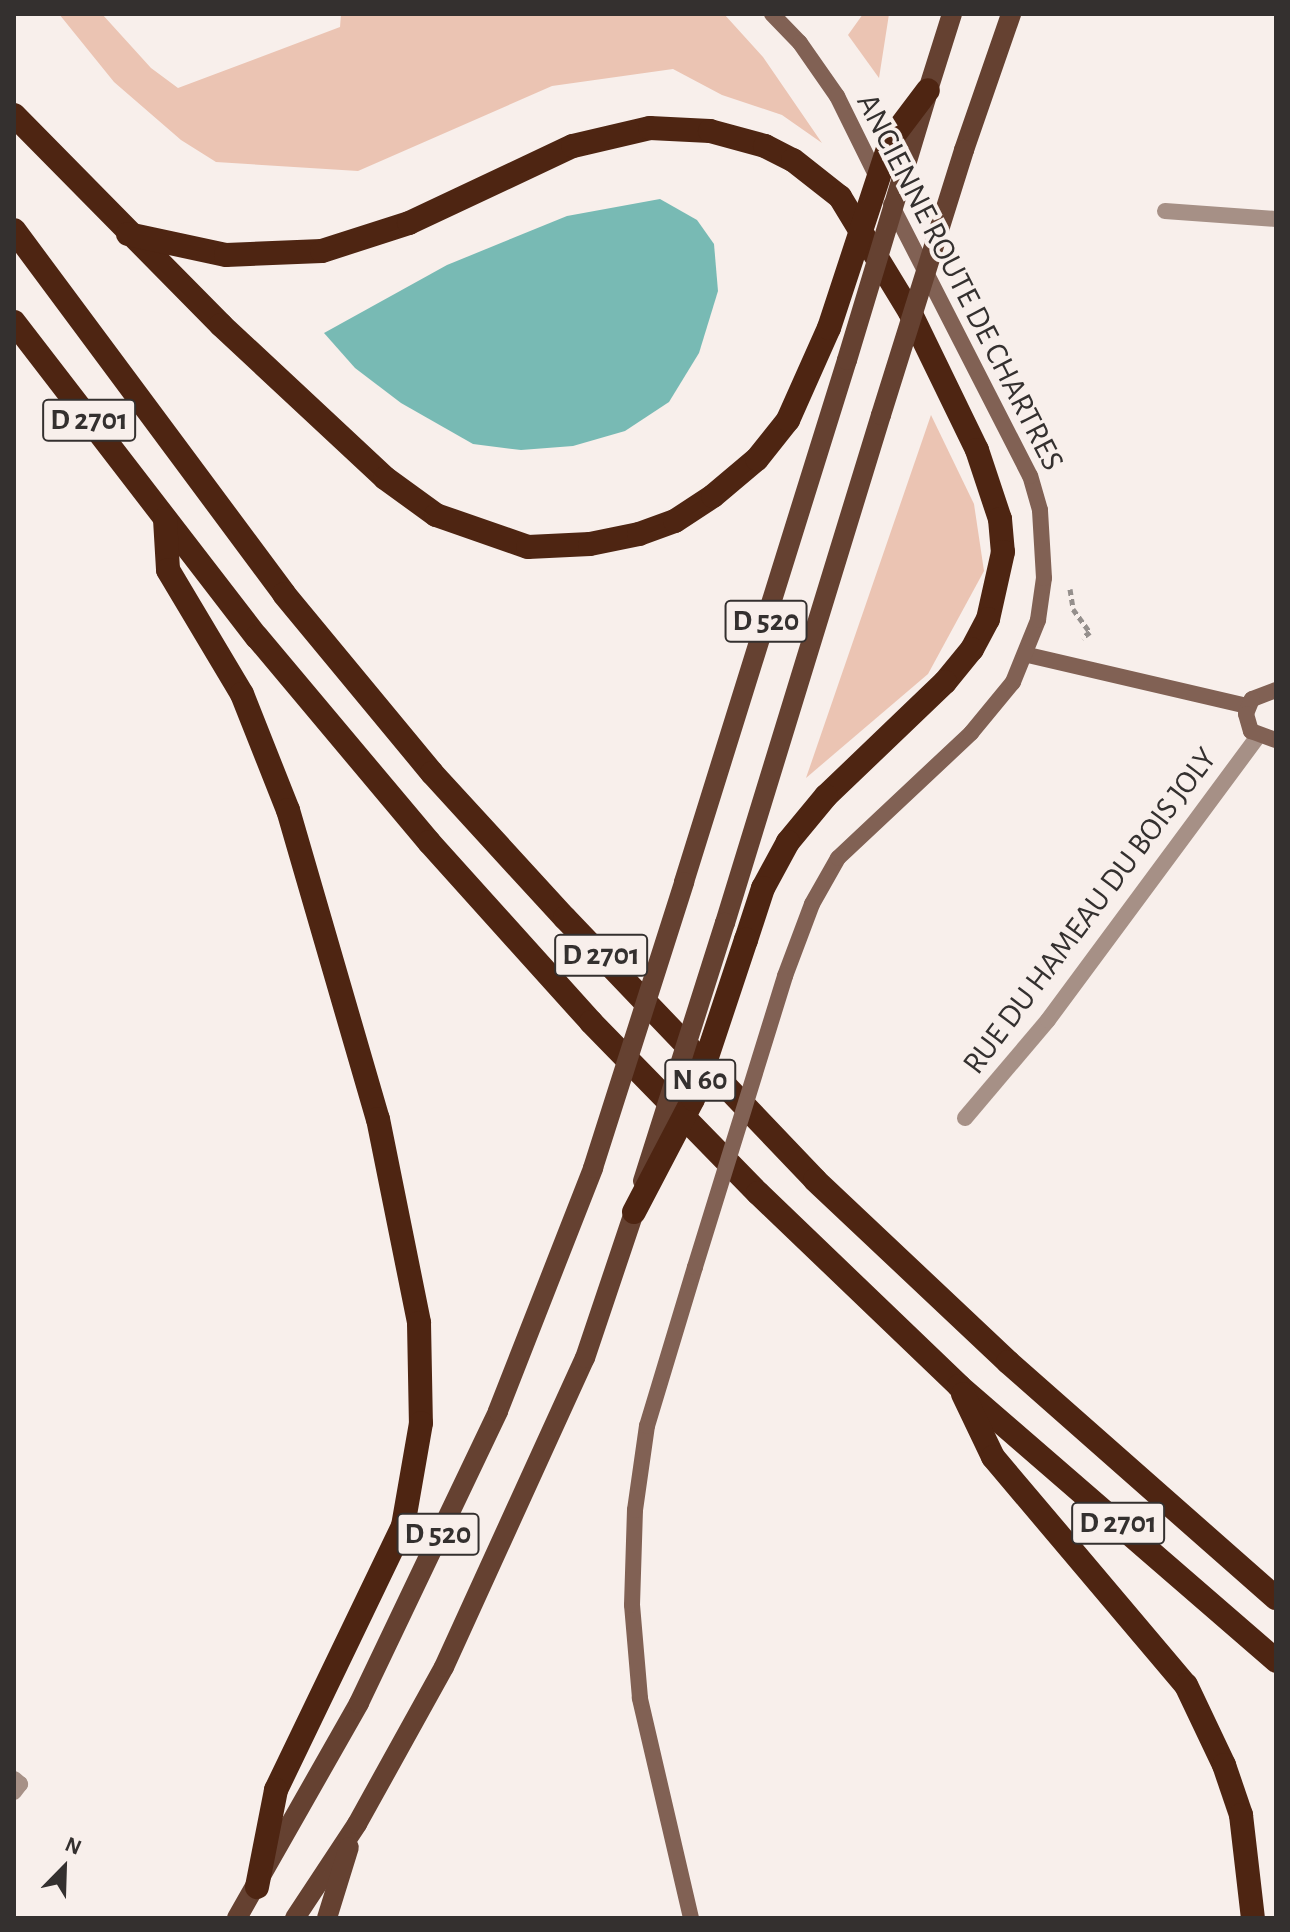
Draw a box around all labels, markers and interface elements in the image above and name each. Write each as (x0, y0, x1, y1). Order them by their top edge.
street label: ANCIENNE ROUTE DE CHARTRES (848, 87, 1072, 477)
road number: D 2701 (41, 394, 137, 446)
road number: D 520 (724, 595, 808, 647)
street label: RUE DU HAMEAU DU BOIS JOLY (955, 740, 1225, 1082)
road number: D 2701 (553, 929, 649, 981)
road number: N 60 (664, 1054, 736, 1106)
road number: D 2701 (1070, 1497, 1166, 1549)
road number: D 520 (396, 1508, 480, 1560)
north arrow (24, 1828, 104, 1908)
text: N (62, 1833, 85, 1859)

